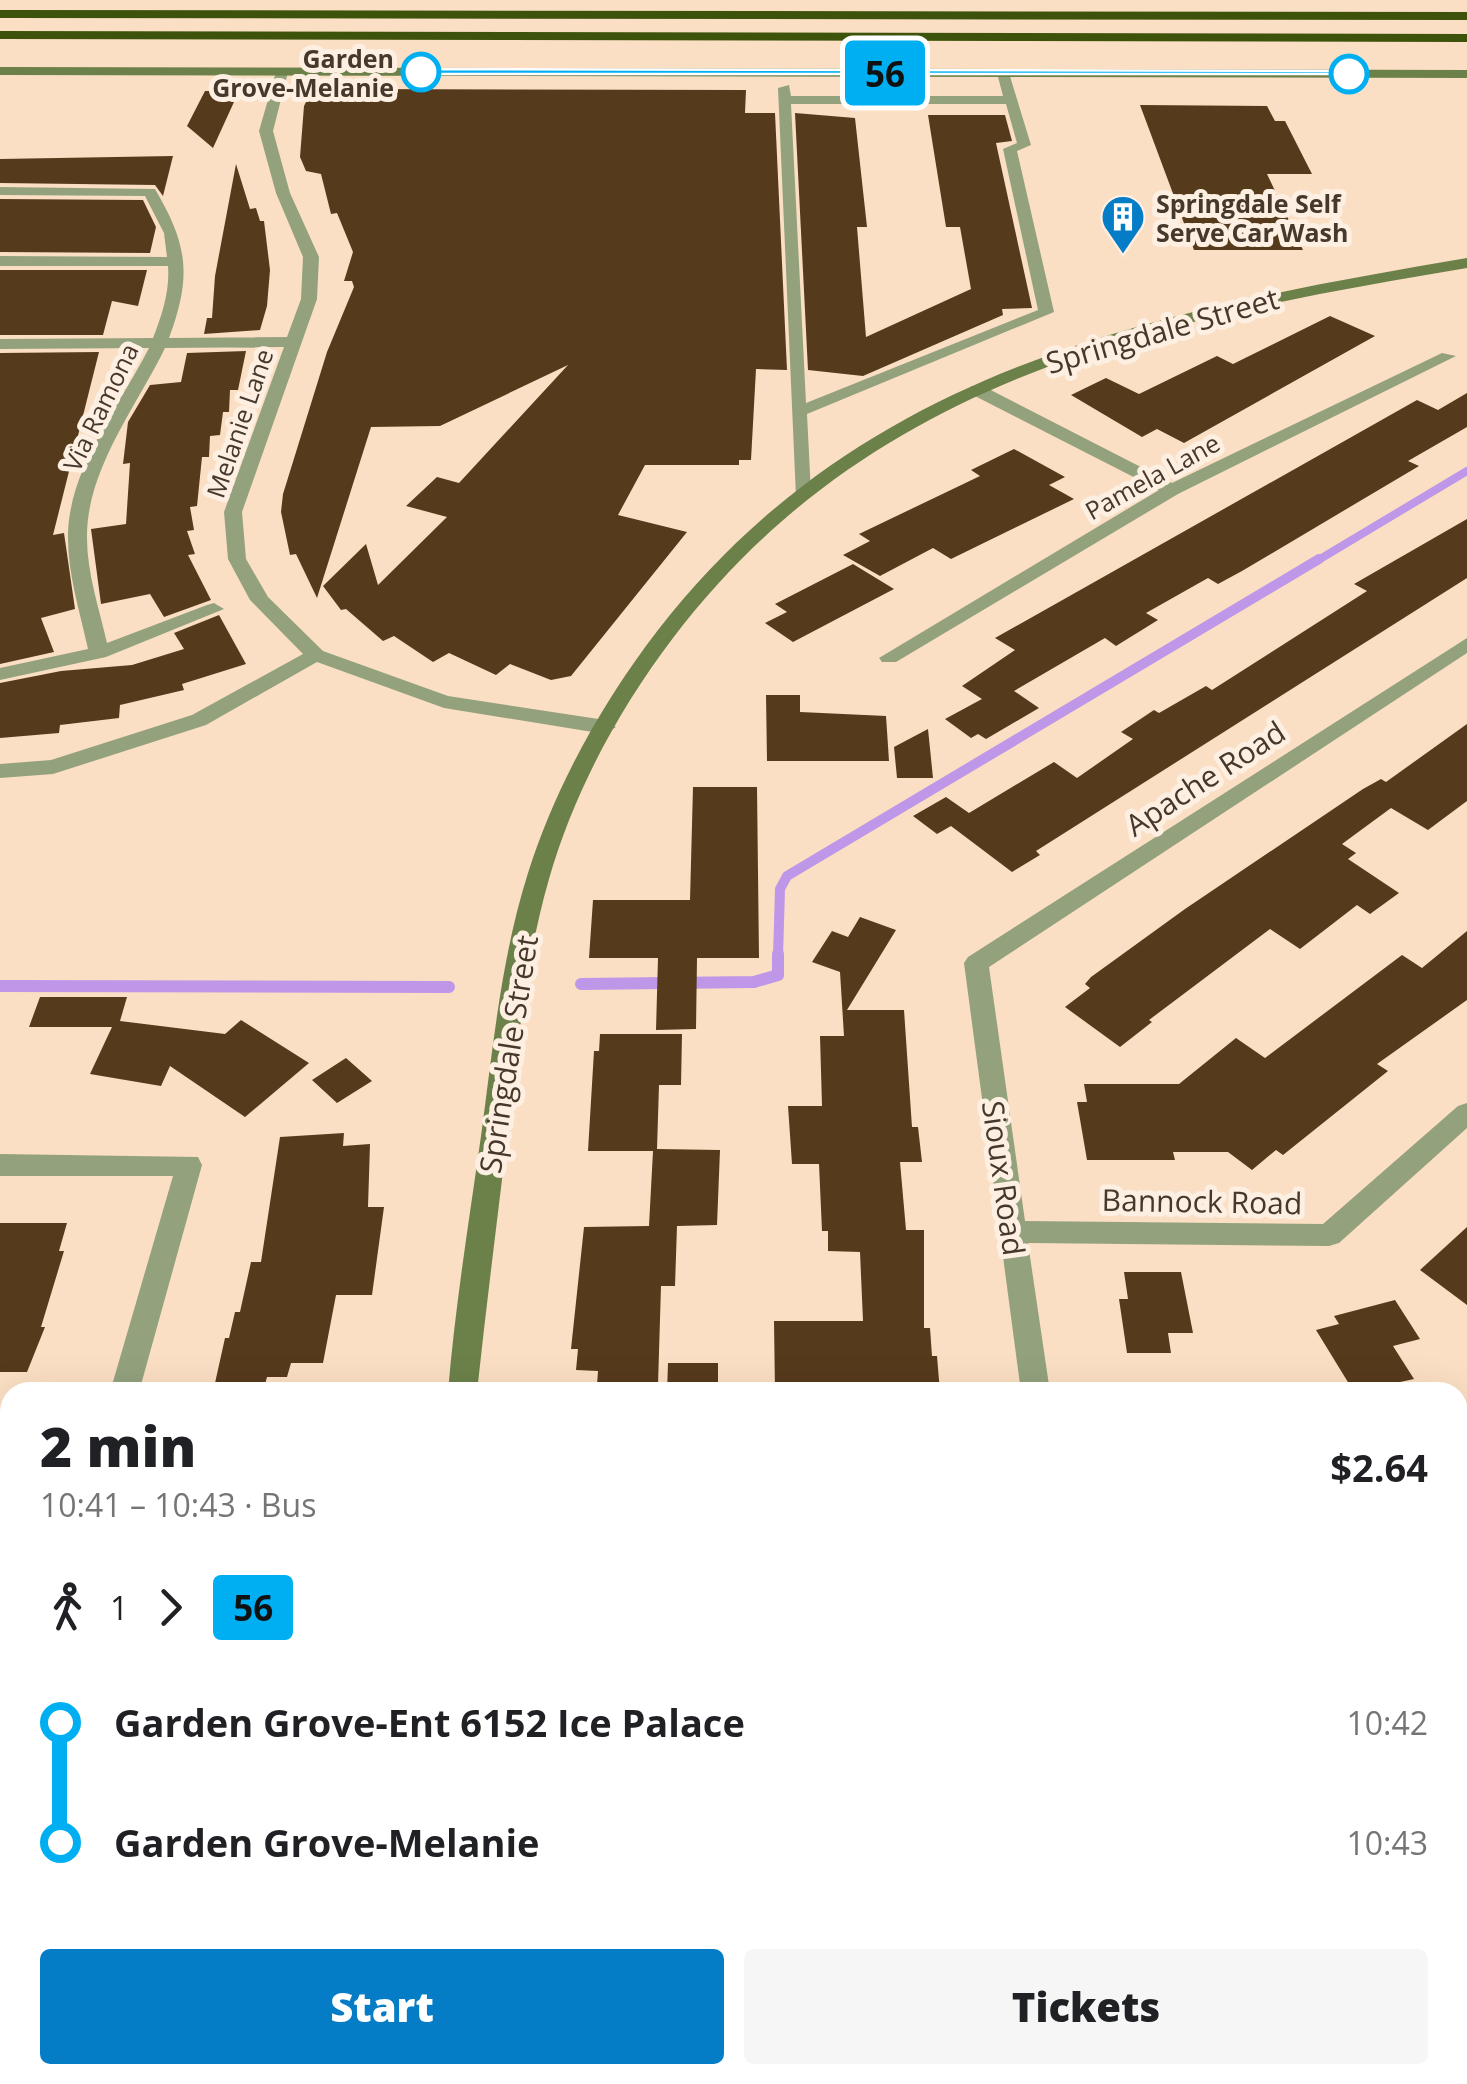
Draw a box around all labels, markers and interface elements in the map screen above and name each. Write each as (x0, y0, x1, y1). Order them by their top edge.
line badge: 56 (840, 40, 930, 106)
place label: Garden Grove-Melanie (212, 41, 394, 104)
text: 56 (865, 50, 905, 97)
marker: Garden Grove-Melanie (402, 53, 440, 91)
unlabelled marker (1330, 55, 1368, 93)
place label: Springdale Self Serve Car Wash (1156, 186, 1348, 249)
building icon: Springdale Self Serve Car Wash (1100, 194, 1146, 255)
street label: Springdale Street (1041, 277, 1283, 383)
street label: Via Ramona (54, 337, 146, 477)
street label: Melanie Lane (198, 344, 280, 502)
street label: Pamela Lane (1079, 425, 1225, 527)
street label: Apache Road (1117, 711, 1293, 845)
street label: Springdale Street (469, 932, 547, 1176)
street label: Sioux Road (973, 1098, 1035, 1258)
street label: Bannock Road (1101, 1179, 1303, 1223)
text: 2 min (40, 1408, 196, 1483)
text: $2.64 (1330, 1441, 1428, 1493)
text: 10:41 – 10:43 · Bus (40, 1483, 316, 1526)
icon: walk (40, 1580, 95, 1635)
icon: forward (143, 1580, 198, 1635)
text: 56 (233, 1584, 273, 1631)
text: 1 (110, 1586, 128, 1629)
text: Garden Grove-Ent 6152 Ice Palace (114, 1696, 745, 1748)
text: 10:42 (1346, 1701, 1428, 1744)
text: Garden Grove-Melanie (114, 1816, 540, 1868)
text: 10:43 (1346, 1821, 1428, 1864)
button: Start (40, 1949, 724, 2064)
button: Tickets (744, 1949, 1428, 2064)

